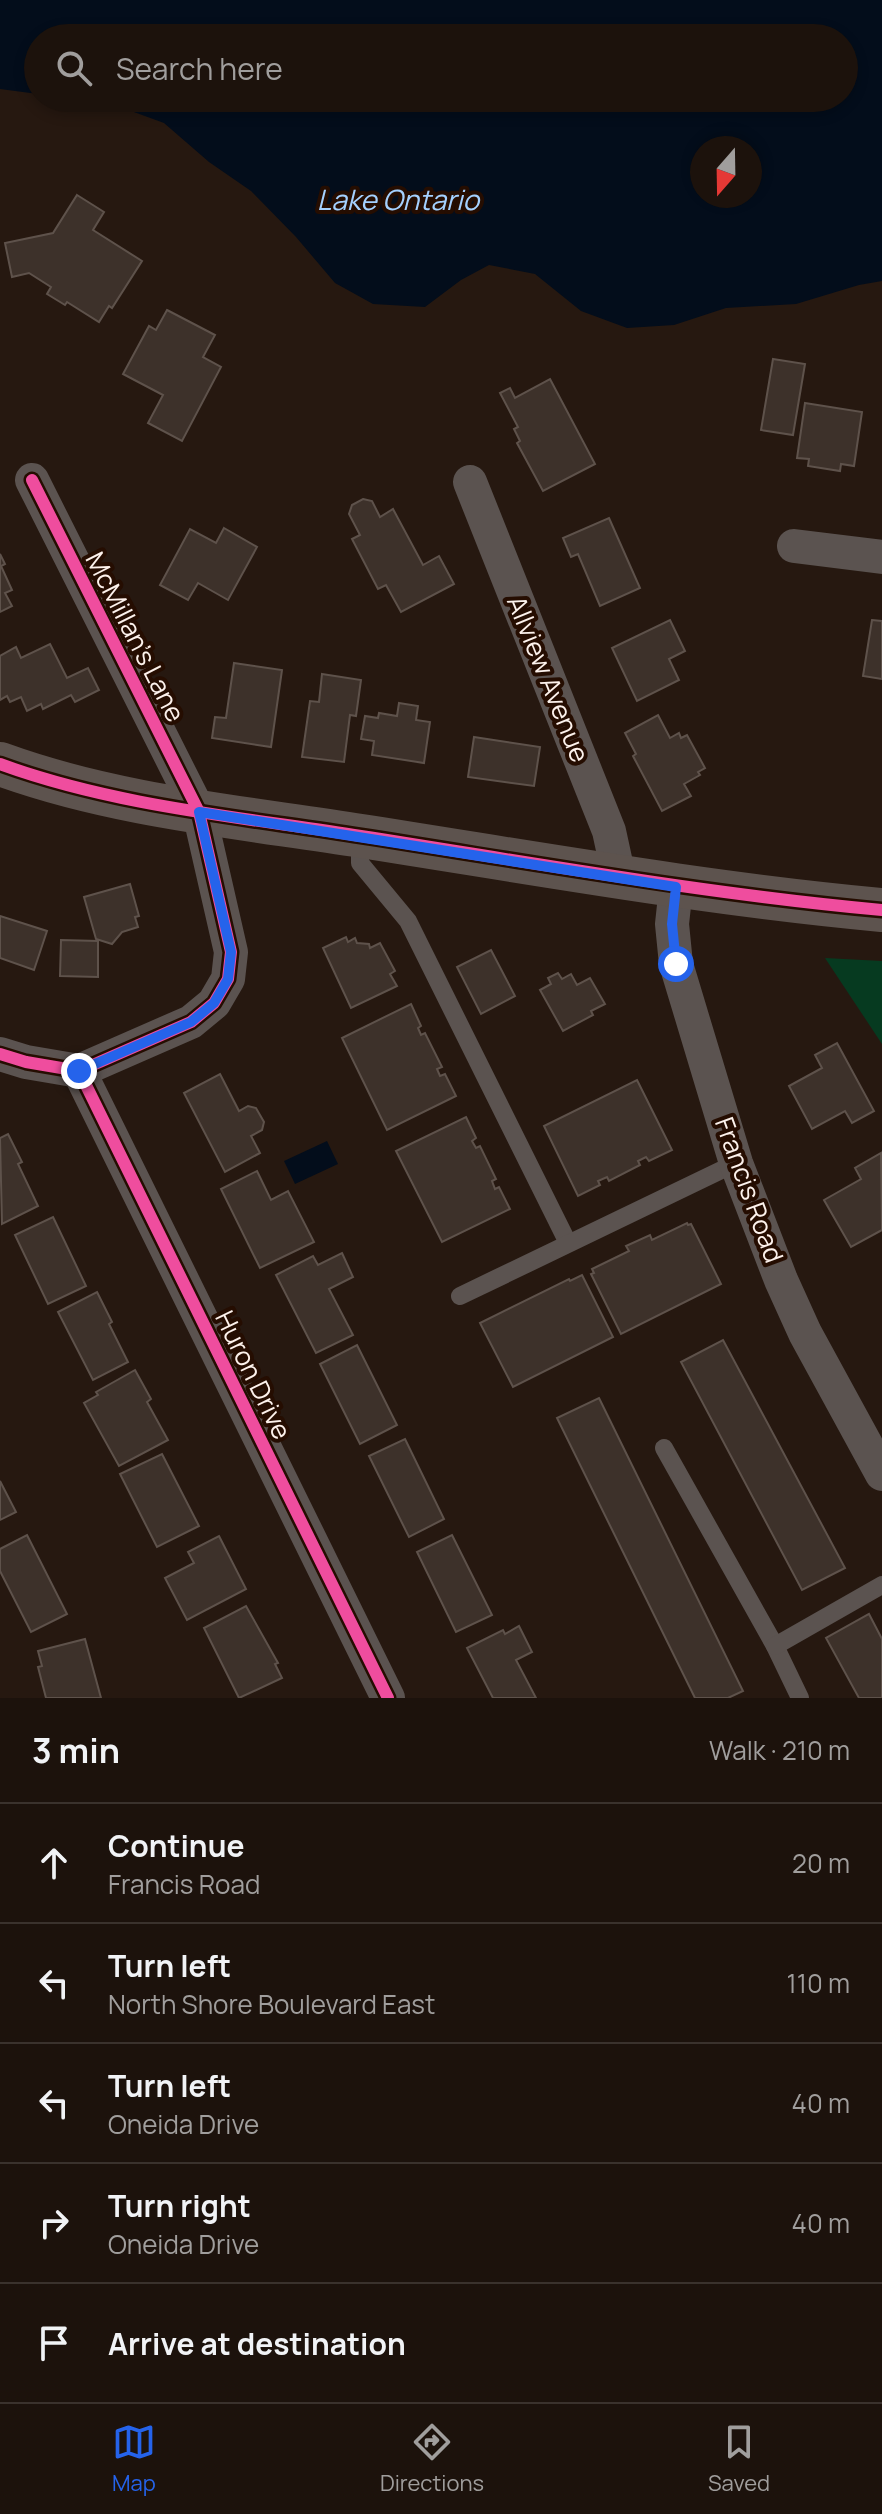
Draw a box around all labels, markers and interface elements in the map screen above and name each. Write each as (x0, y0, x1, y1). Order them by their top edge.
search box (24, 24, 858, 112)
icon: search (52, 46, 96, 90)
text: Search here (116, 48, 283, 89)
north arrow (690, 136, 762, 208)
water label: Lake Ontario (317, 180, 481, 218)
street label: McMillan's Lane (78, 546, 194, 728)
street label: Allview Avenue (499, 590, 599, 767)
route start (658, 946, 694, 982)
route end (61, 1053, 97, 1089)
street label: Francis Road (707, 1112, 793, 1267)
street label: Huron Drive (207, 1304, 301, 1445)
text: 3 min (32, 1727, 120, 1773)
text: Walk · 210 m (709, 1732, 850, 1768)
text: Continue (108, 1825, 244, 1866)
icon: ahead (32, 1841, 76, 1885)
text: 20 m (792, 1845, 850, 1881)
text: Francis Road (108, 1866, 260, 1902)
text: Turn left (108, 1945, 231, 1986)
icon: left (32, 1961, 76, 2005)
text: 110 m (787, 1965, 850, 2001)
text: North Shore Boulevard East (108, 1986, 435, 2022)
text: Turn left (108, 2065, 231, 2106)
icon: left (32, 2081, 76, 2125)
text: 40 m (792, 2085, 850, 2121)
text: Oneida Drive (108, 2106, 259, 2142)
text: Turn right (108, 2185, 251, 2226)
icon: right (32, 2201, 76, 2245)
text: 40 m (792, 2205, 850, 2241)
text: Oneida Drive (108, 2226, 259, 2262)
icon: arrive (32, 2321, 76, 2365)
text: Arrive at destination (108, 2323, 406, 2364)
tab: Map (112, 2420, 156, 2498)
tab: Directions (380, 2420, 484, 2498)
tab: Saved (708, 2420, 770, 2498)

